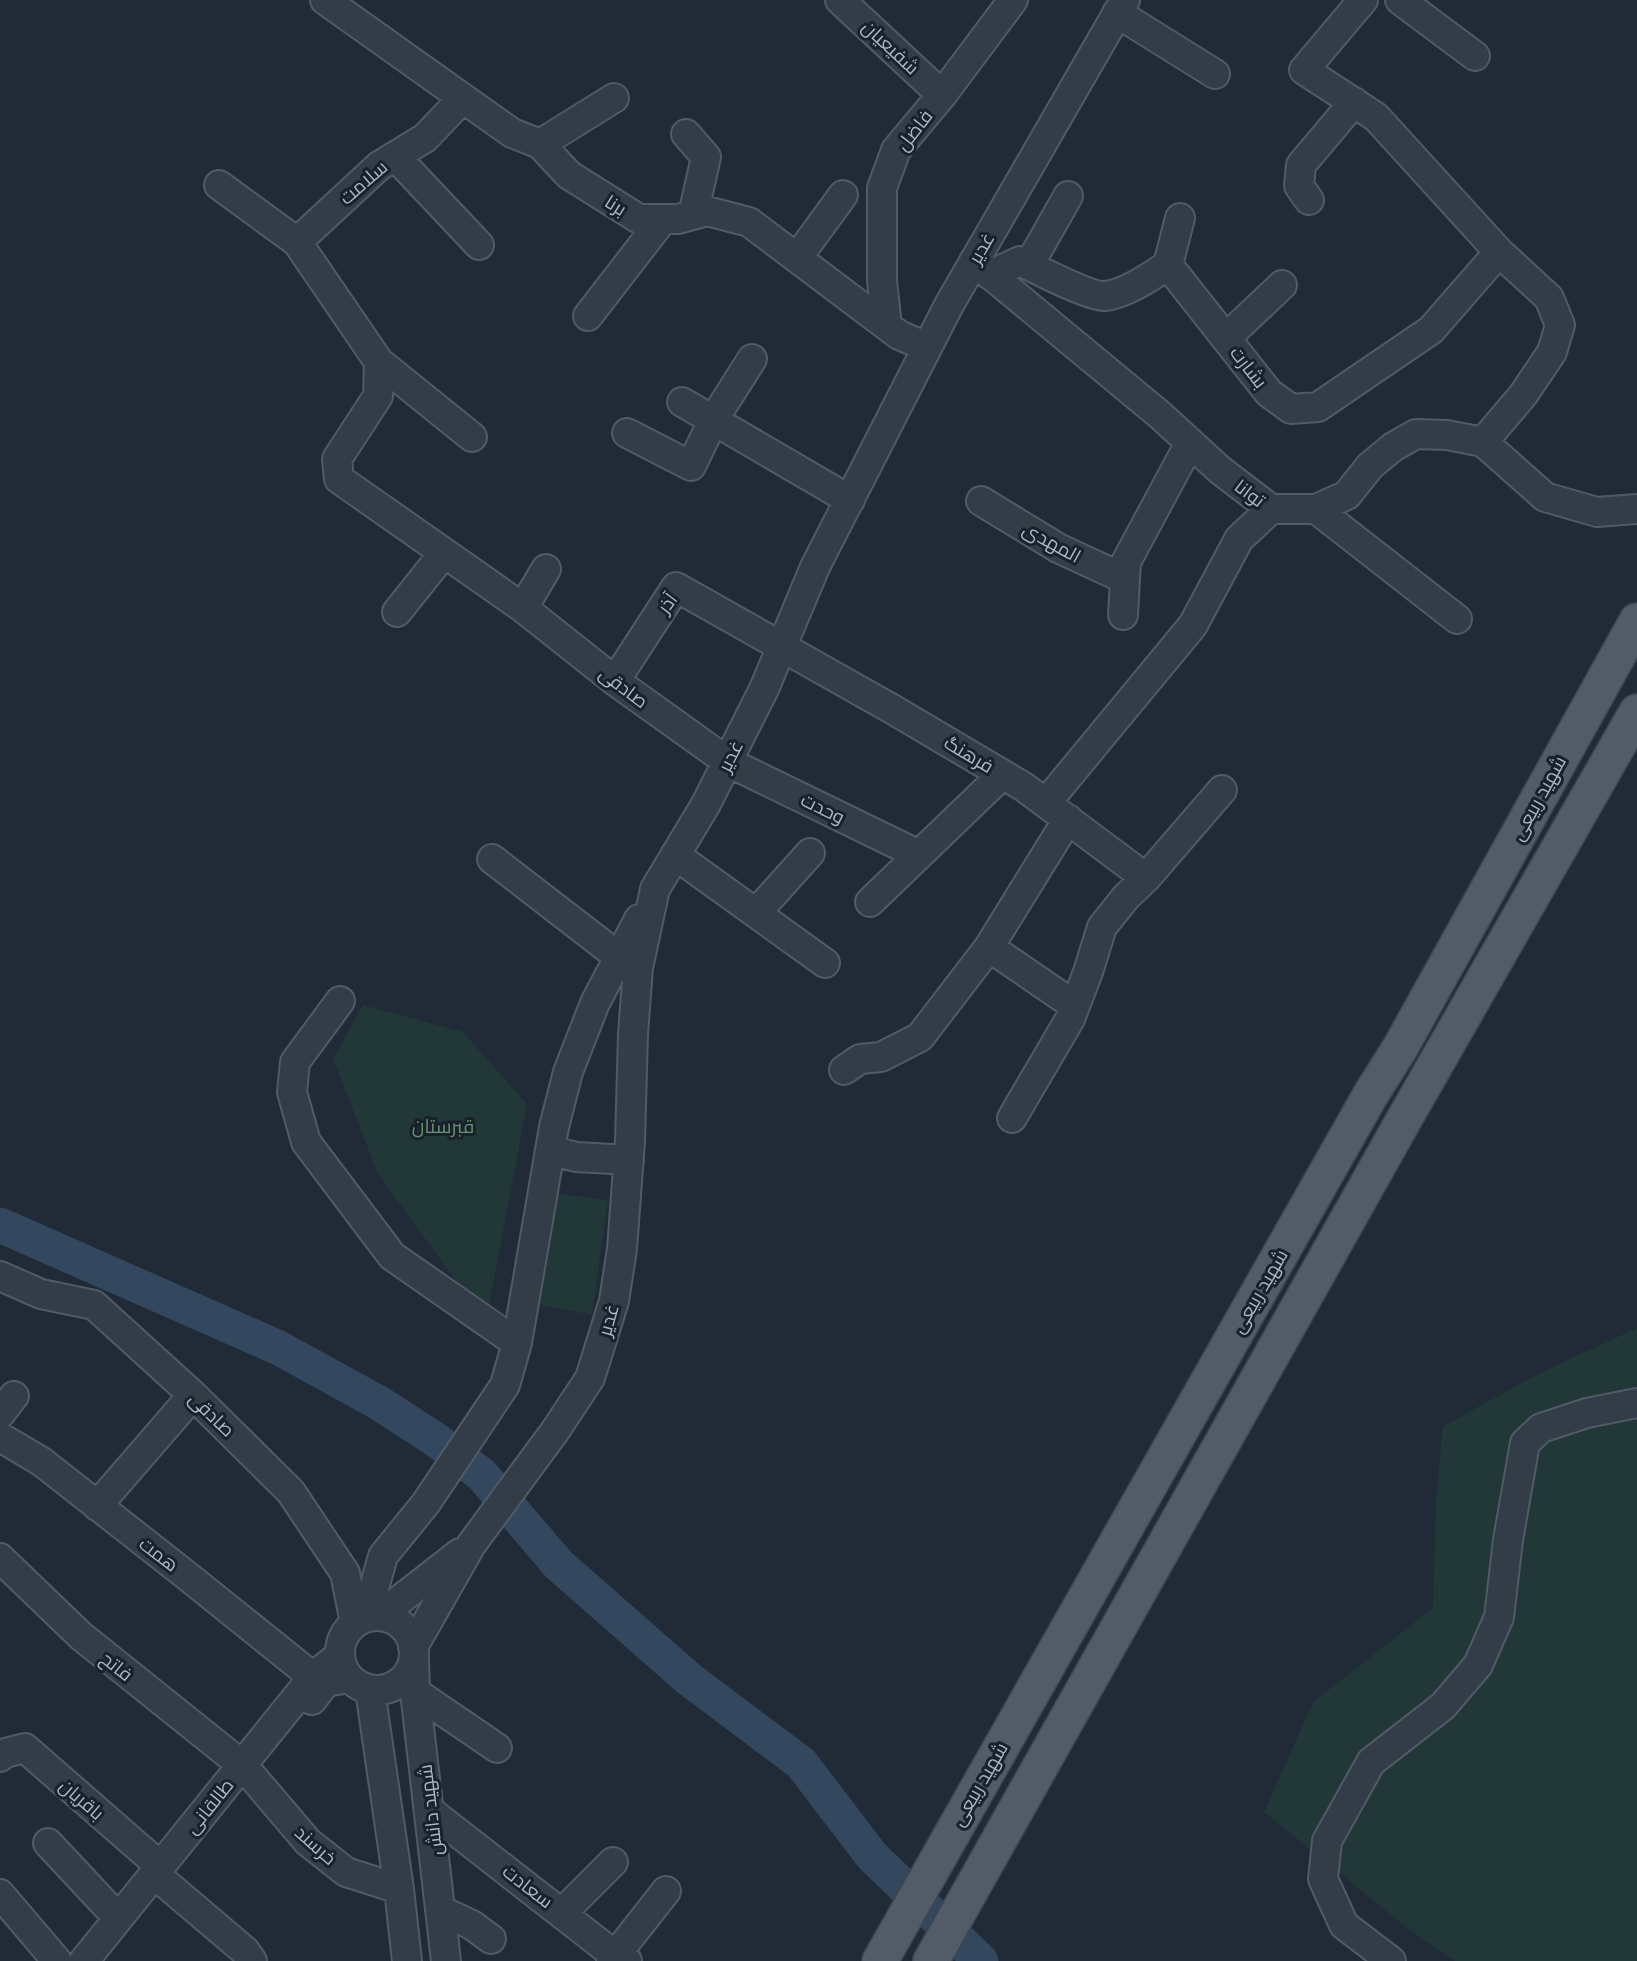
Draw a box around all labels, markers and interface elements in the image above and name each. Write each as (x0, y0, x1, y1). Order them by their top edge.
street label: شفیعیان (857, 15, 924, 79)
street label: فاضل (891, 105, 938, 156)
street label: سلامت (335, 155, 392, 209)
street label: برنا (601, 190, 631, 221)
street label: غدیر (963, 229, 999, 269)
street label: بشارت (1225, 342, 1272, 393)
street label: توانا (1230, 475, 1269, 512)
street label: المهدی (1019, 517, 1085, 568)
street label: آذر (652, 589, 682, 619)
street label: صادقی (595, 662, 653, 713)
street label: فرهنگ (940, 731, 998, 778)
street label: غدیر (712, 737, 748, 777)
street label: شهید ربیعی (1506, 752, 1571, 845)
street label: وحدت (797, 788, 849, 829)
park label: قبرستان (412, 1115, 474, 1138)
street label: شهید ربیعی (1226, 1245, 1293, 1337)
street label: غدیر (593, 1301, 624, 1340)
street label: صادقی (184, 1387, 239, 1442)
street label: همت (134, 1532, 183, 1577)
street label: فاتح (95, 1647, 137, 1688)
street label: شهید ربیعی (946, 1738, 1013, 1830)
street label: شهید دانش (413, 1763, 448, 1857)
street label: باقریان (55, 1774, 109, 1825)
street label: طالقانی (180, 1774, 239, 1839)
street label: خرسند (290, 1821, 341, 1870)
street label: سعادت (498, 1860, 557, 1913)

